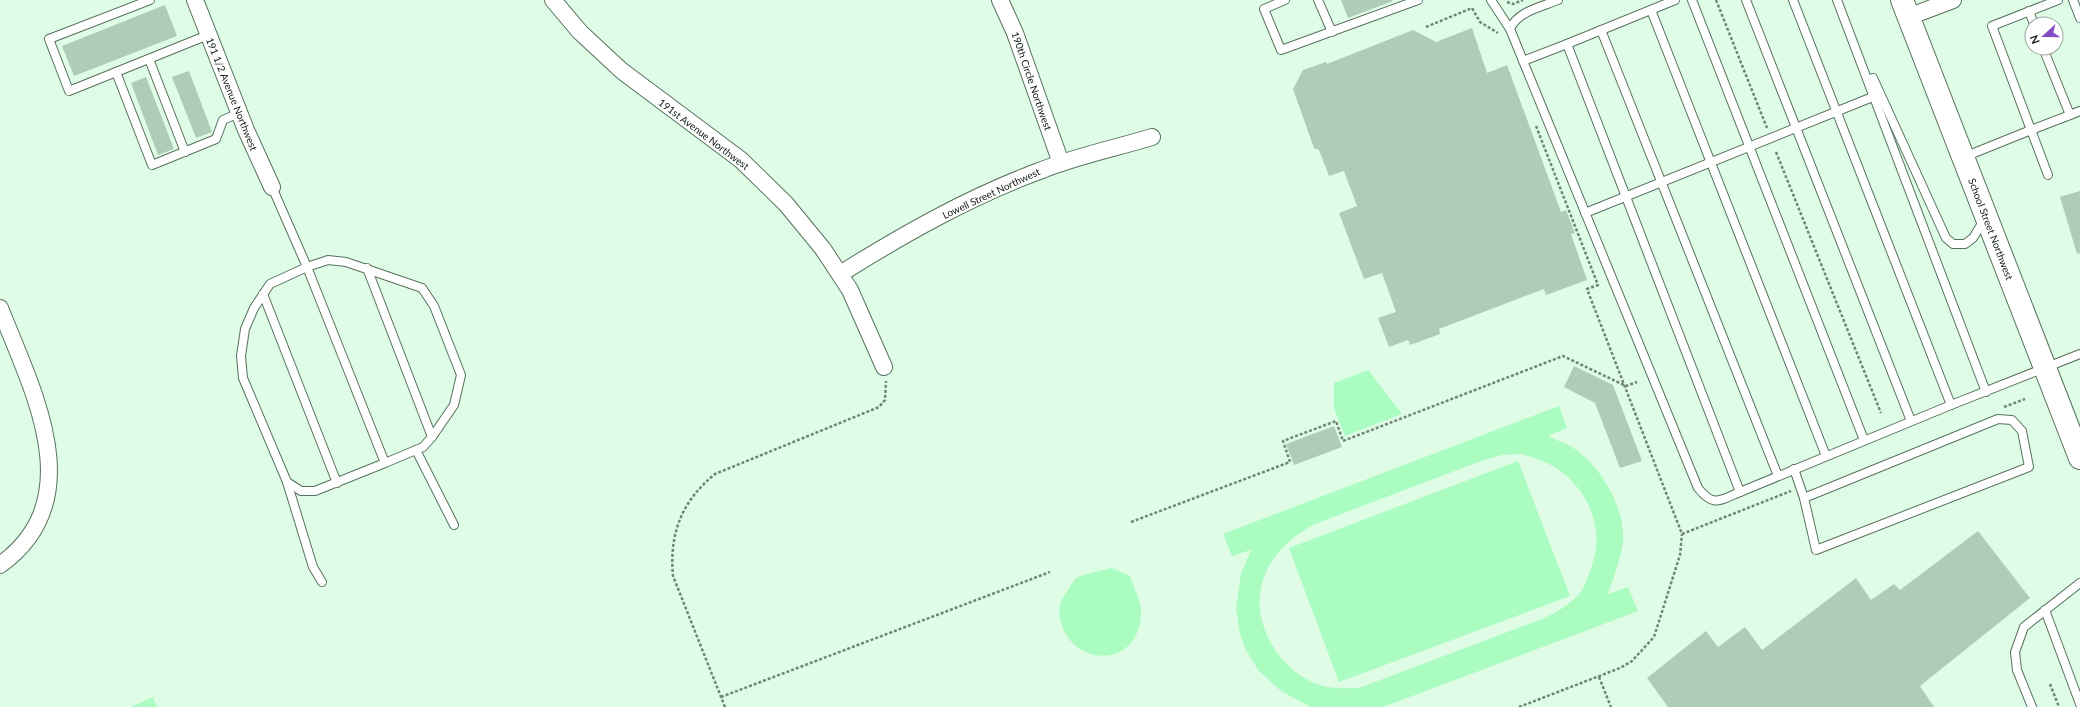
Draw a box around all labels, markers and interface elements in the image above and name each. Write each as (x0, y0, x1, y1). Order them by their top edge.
north arrow (2024, 16, 2064, 56)
street label: 190th Circle Northwest (1009, 30, 1055, 132)
text: N (2027, 33, 2042, 46)
street label: 191 1/2 Avenue Northwest (204, 36, 260, 153)
street label: 191st Avenue Northwest (656, 96, 752, 172)
street label: Lowell Street Northwest (940, 165, 1042, 221)
street label: School Street Northwest (1966, 177, 2016, 282)

